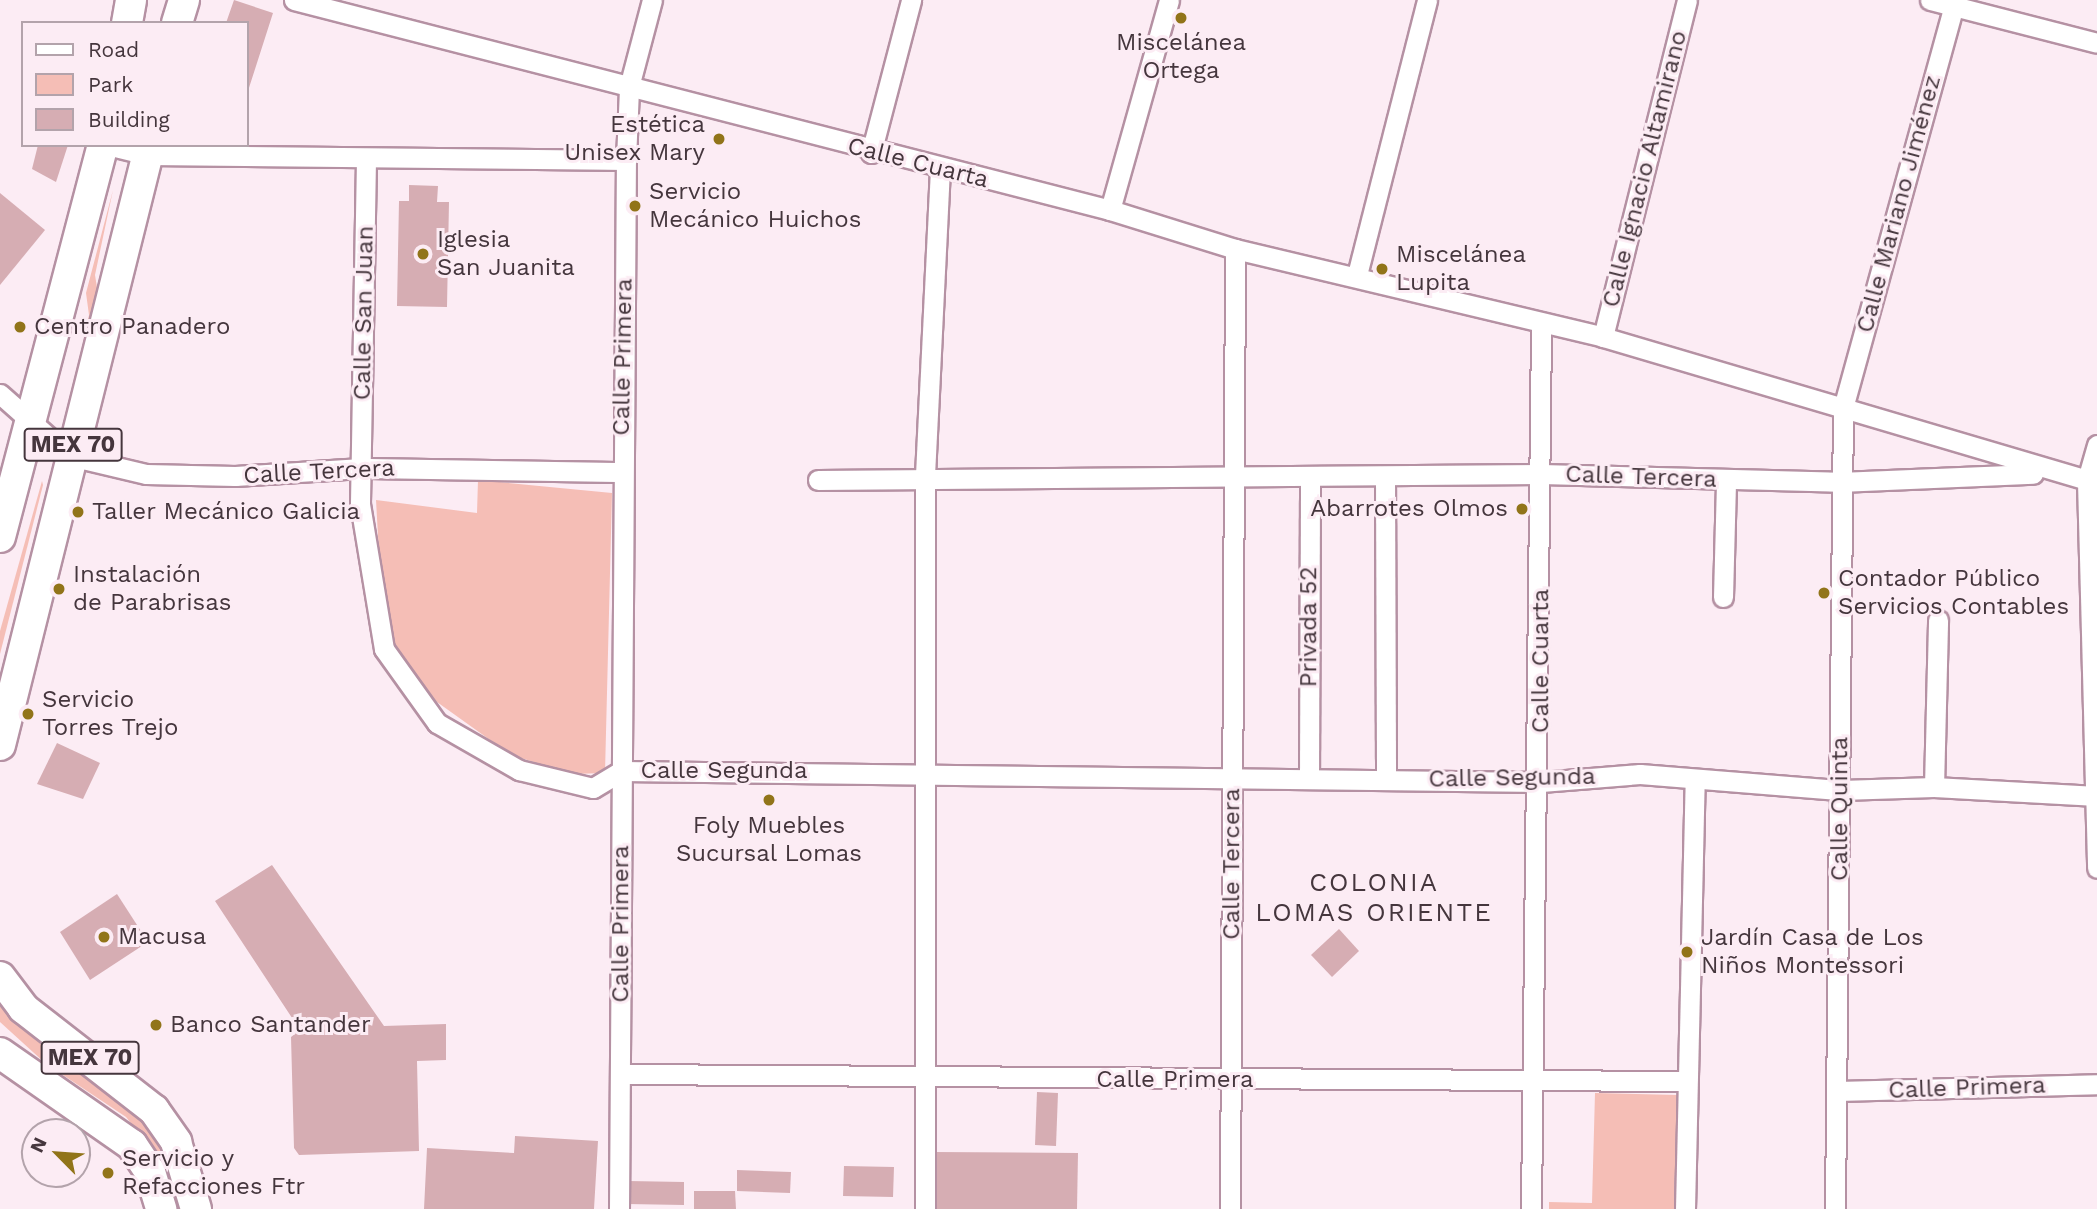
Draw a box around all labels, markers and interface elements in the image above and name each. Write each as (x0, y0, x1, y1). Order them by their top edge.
marker: Miscelánea Ortega (1173, 10, 1189, 26)
legend (21, 21, 248, 147)
street label: Calle Ignacio Altamirano (1597, 27, 1693, 311)
place label: Miscelánea Ortega (1116, 29, 1246, 85)
text: Road (88, 37, 139, 62)
text: Park (88, 72, 133, 97)
street label: Calle Mariano Jiménez (1851, 72, 1947, 336)
text: Building (88, 107, 170, 132)
place label: Estética Unisex Mary (564, 111, 705, 167)
marker: Estética Unisex Mary (711, 131, 727, 147)
street label: Calle Cuarta (844, 132, 992, 194)
place label: Servicio Mecánico Huichos (649, 178, 861, 234)
marker: Servicio Mecánico Huichos (627, 198, 643, 214)
street label: Calle San Juan (348, 225, 380, 401)
place label: Iglesia San Juanita (437, 226, 575, 282)
place label: Miscelánea Lupita (1396, 241, 1526, 297)
marker: Iglesia San Juanita (415, 246, 431, 262)
marker: Miscelánea Lupita (1374, 261, 1390, 277)
street label: Calle Primera (607, 278, 639, 436)
place label: Centro Panadero (34, 313, 230, 341)
marker: Centro Panadero (12, 319, 28, 335)
road number: MEX 70 (22, 426, 124, 464)
street label: Calle Tercera (242, 454, 396, 490)
street label: Calle Tercera (1564, 460, 1718, 494)
place label: Abarrotes Olmos (1310, 495, 1508, 523)
place label: Taller Mecánico Galicia (92, 498, 361, 526)
marker: Abarrotes Olmos (1514, 501, 1530, 517)
marker: Taller Mecánico Galicia (70, 504, 86, 520)
place label: Instalación de Parabrisas (73, 561, 231, 617)
place label: Contador Público Servicios Contables (1838, 565, 2069, 621)
street label: Privada 52 (1295, 566, 1323, 688)
marker: Instalación de Parabrisas (51, 581, 67, 597)
marker: Contador Público Servicios Contables (1816, 585, 1832, 601)
street label: Calle Cuarta (1527, 589, 1555, 733)
place label: Servicio Torres Trejo (42, 686, 179, 742)
marker: Servicio Torres Trejo (20, 706, 36, 722)
street label: Calle Quinta (1826, 737, 1854, 881)
street label: Calle Segunda (640, 757, 808, 785)
street label: Calle Segunda (1428, 762, 1596, 794)
street label: Calle Tercera (1218, 788, 1246, 940)
marker: Foly Muebles Sucursal Lomas (761, 792, 777, 808)
place label: Foly Muebles Sucursal Lomas (676, 812, 862, 868)
street label: Calle Primera (607, 845, 635, 1003)
district label: COLONIA LOMAS ORIENTE (1257, 867, 1491, 928)
place label: Macusa (118, 923, 206, 951)
place label: Jardín Casa de Los Niños Montessori (1701, 924, 1924, 980)
marker: Macusa (96, 929, 112, 945)
marker: Jardín Casa de Los Niños Montessori (1679, 944, 1695, 960)
place label: Banco Santander (170, 1011, 371, 1039)
marker: Banco Santander (148, 1017, 164, 1033)
road number: MEX 70 (39, 1038, 141, 1078)
street label: Calle Primera (1096, 1066, 1254, 1094)
street label: Calle Primera (1888, 1071, 2046, 1105)
north arrow (21, 1118, 91, 1188)
text: N (25, 1134, 52, 1156)
place label: Servicio y Refacciones Ftr (122, 1145, 305, 1201)
marker: Servicio y Refacciones Ftr (100, 1165, 116, 1181)

